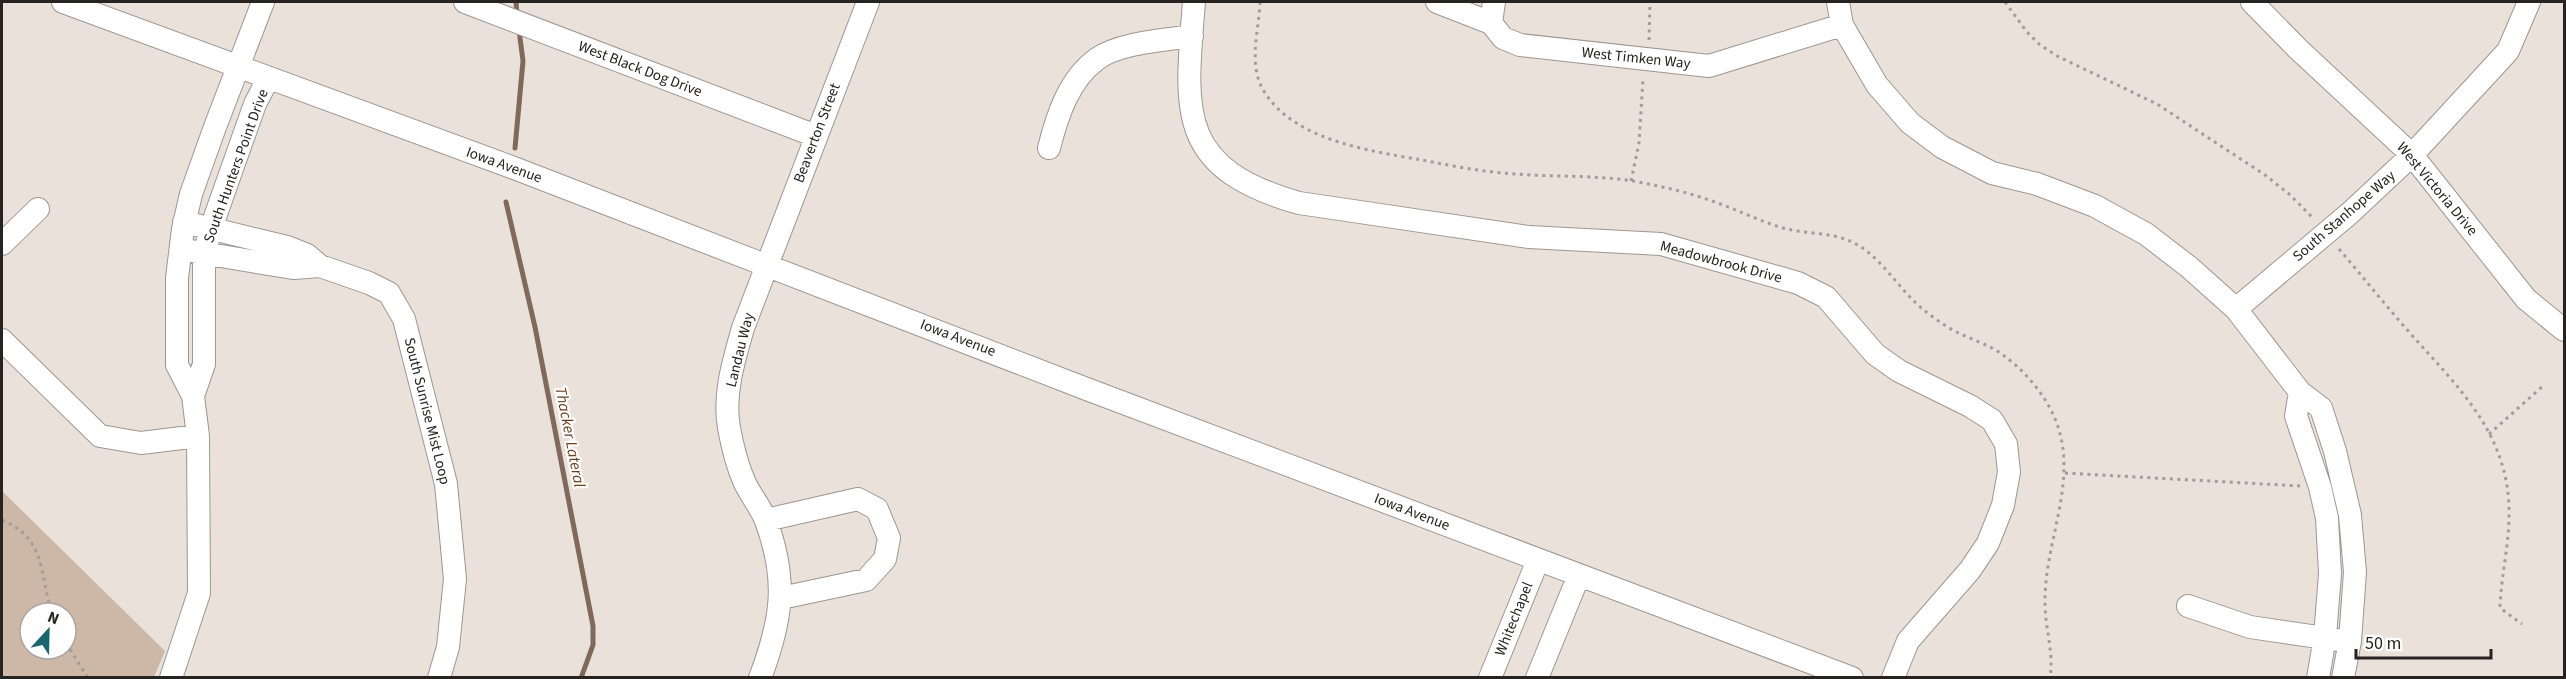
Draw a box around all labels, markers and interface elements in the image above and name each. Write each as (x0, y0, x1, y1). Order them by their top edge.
street label: West Black Dog Drive (575, 36, 705, 102)
street label: West Timken Way (1581, 42, 1691, 74)
street label: Beaverton Street (788, 80, 846, 186)
street label: South Hunters Point Drive (198, 86, 274, 246)
street label: West Victoria Drive (2392, 138, 2482, 240)
street label: Iowa Avenue (463, 142, 545, 188)
street label: South Stanhope Way (2288, 165, 2400, 267)
street label: Meadowbrook Drive (1658, 236, 1784, 288)
street label: Landau Way (721, 310, 759, 390)
street label: Iowa Avenue (917, 314, 999, 362)
street label: South Sunrise Mist Loop (399, 335, 455, 487)
water label: Thacker Lateral (549, 385, 591, 489)
street label: Iowa Avenue (1371, 488, 1453, 536)
street label: Whitechapel (1490, 579, 1538, 659)
north arrow (18, 601, 78, 661)
text: N (44, 606, 62, 630)
scale bar (2356, 622, 2491, 660)
text: 50 m (2365, 631, 2401, 656)

